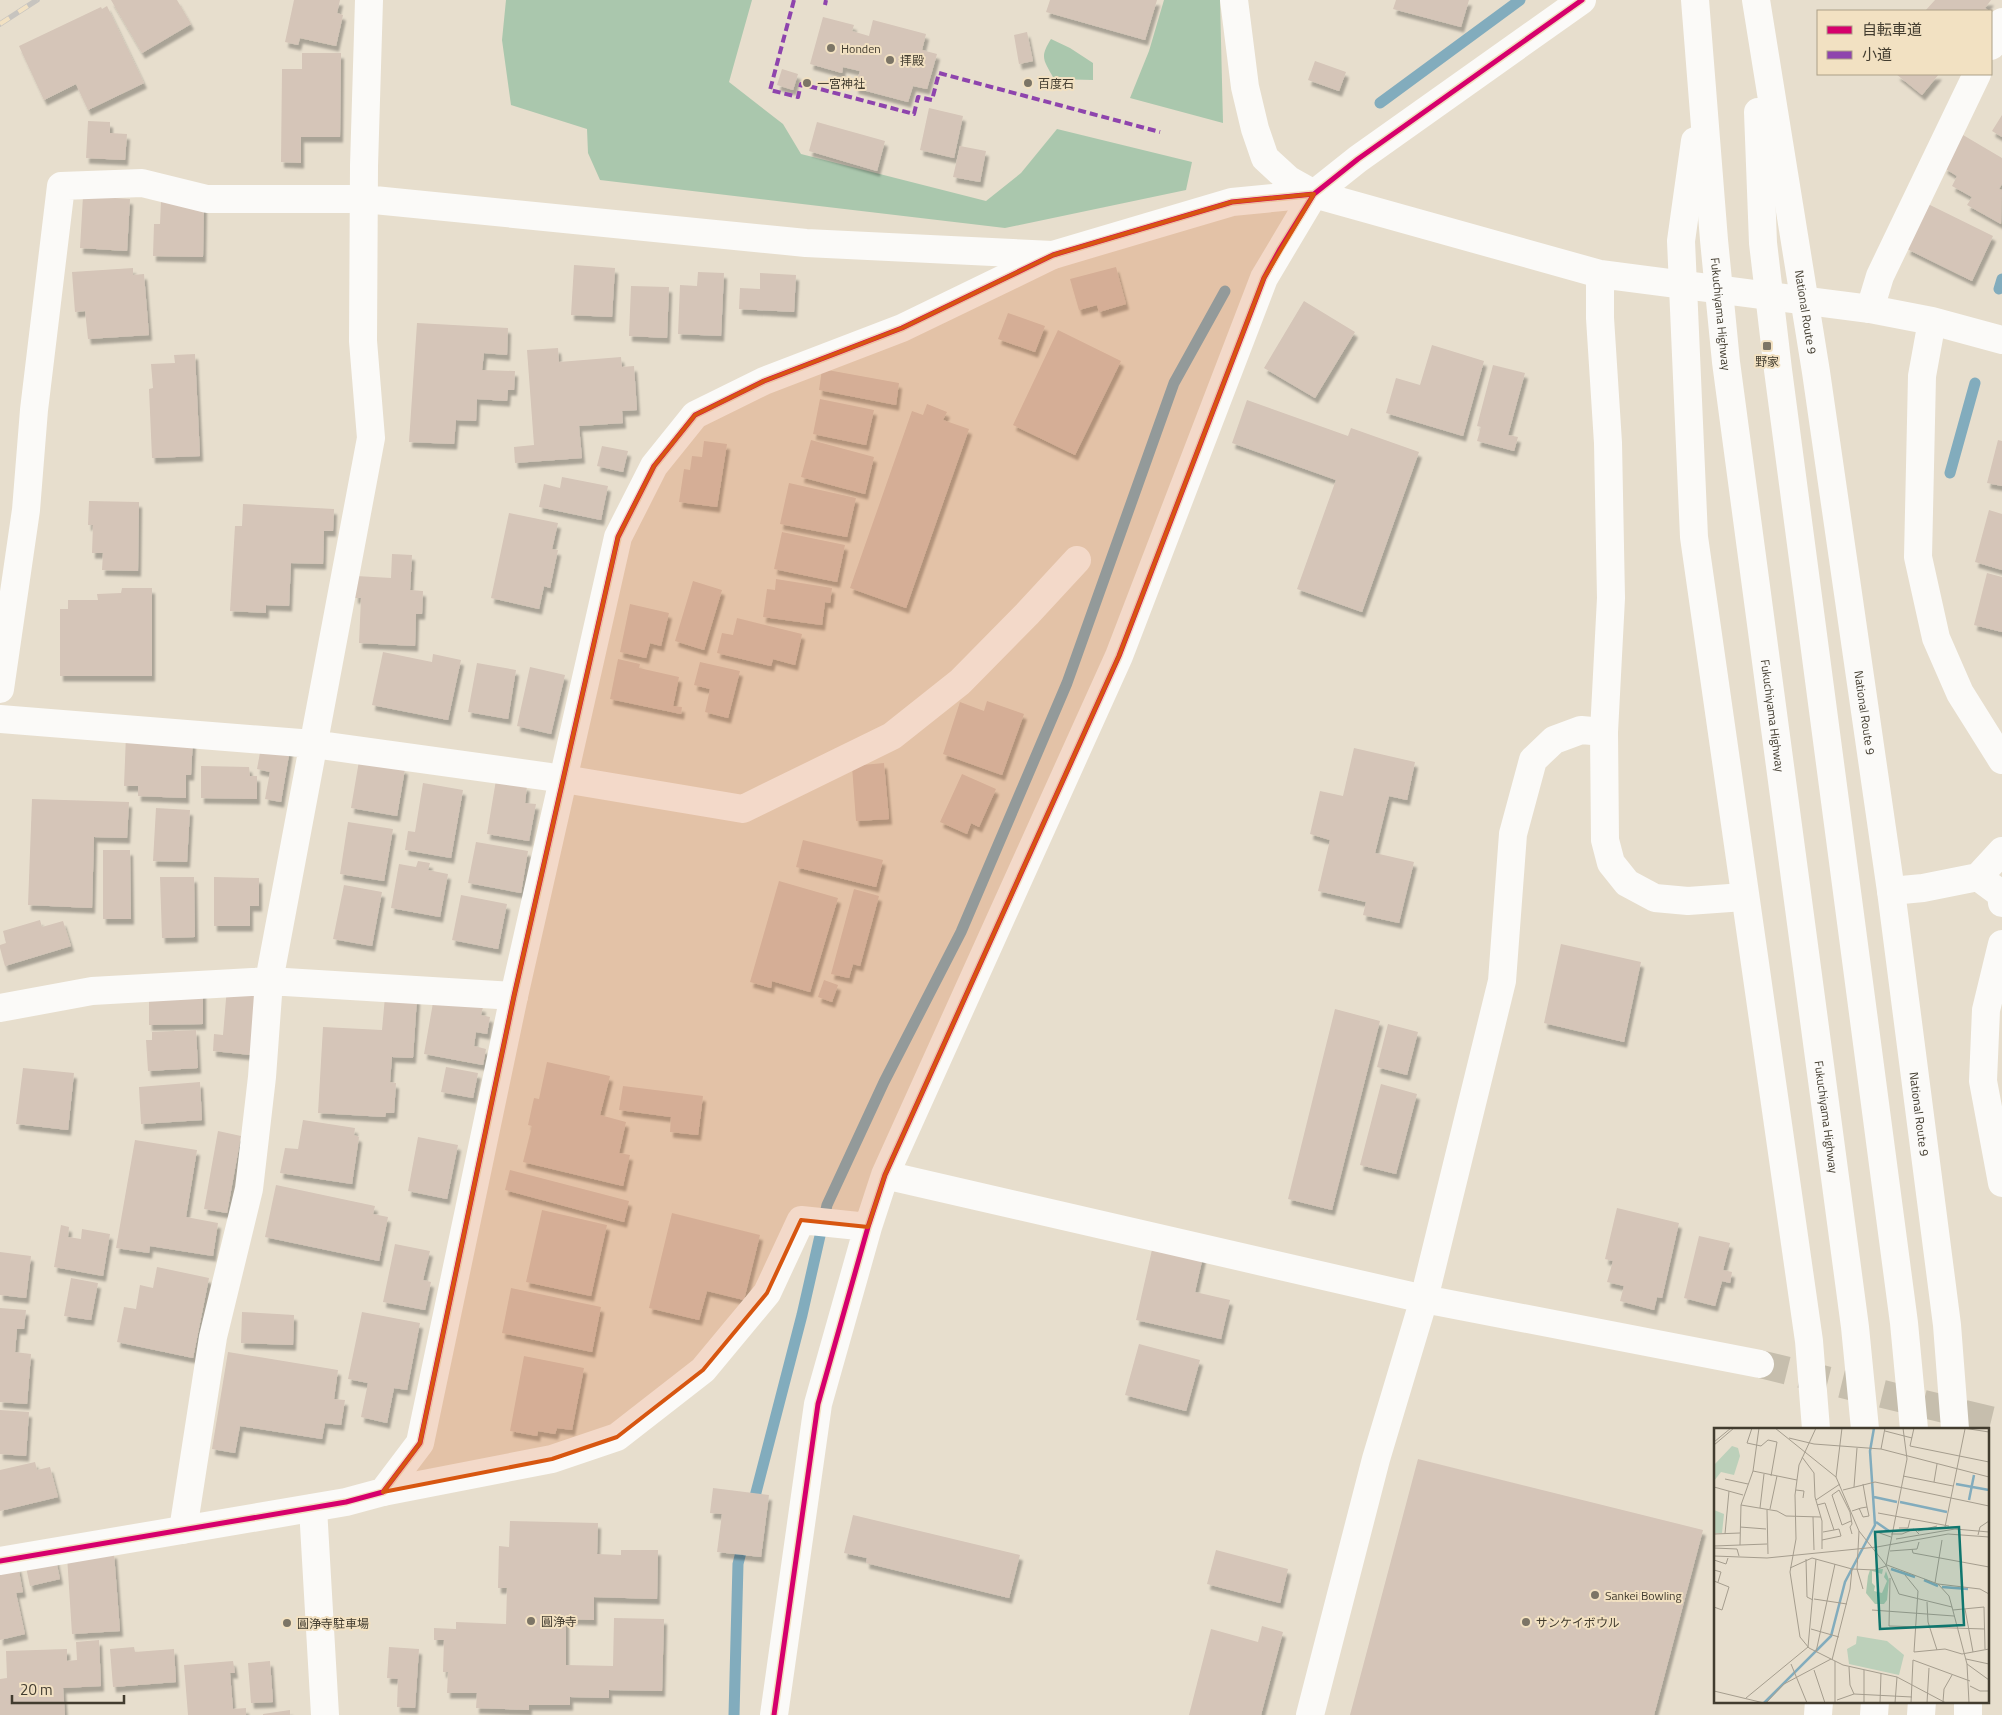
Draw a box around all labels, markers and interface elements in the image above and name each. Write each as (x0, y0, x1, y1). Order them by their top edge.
legend (1817, 10, 1992, 75)
text: 自転車道 (1862, 18, 1922, 41)
place label: Honden (841, 39, 881, 58)
marker: Honden (825, 42, 837, 54)
text: 小道 (1862, 43, 1892, 66)
place label: 拝殿 (900, 51, 924, 70)
marker: 拝殿 (884, 54, 896, 66)
place label: 一宮神社 (817, 74, 865, 93)
place label: 百度石 (1038, 74, 1074, 93)
marker: 一宮神社 (801, 77, 813, 89)
marker: 百度石 (1022, 77, 1034, 89)
street label: Fukuchiyama Highway (1706, 256, 1737, 372)
street label: National Route 9 (1790, 269, 1822, 356)
marker: 野家 (1761, 340, 1773, 352)
place label: 野家 (1755, 352, 1779, 371)
street label: Fukuchiyama Highway (1756, 658, 1790, 773)
street label: National Route 9 (1850, 669, 1881, 756)
street label: Fukuchiyama Highway (1810, 1059, 1844, 1175)
street label: National Route 9 (1905, 1071, 1935, 1158)
inset map (1714, 1428, 1990, 1702)
place label: Sankei Bowling (1605, 1586, 1682, 1605)
marker: Sankei Bowling (1589, 1589, 1601, 1601)
place label: 圓浄寺 (541, 1612, 577, 1631)
place label: サンケイボウル (1536, 1613, 1620, 1632)
place label: 圓浄寺駐車場 (297, 1614, 369, 1633)
marker: 圓浄寺 (525, 1615, 537, 1627)
marker: サンケイボウル (1520, 1616, 1532, 1628)
marker: 圓浄寺駐車場 (281, 1617, 293, 1629)
scale bar (12, 1672, 125, 1704)
text: 20 m (20, 1678, 53, 1701)

